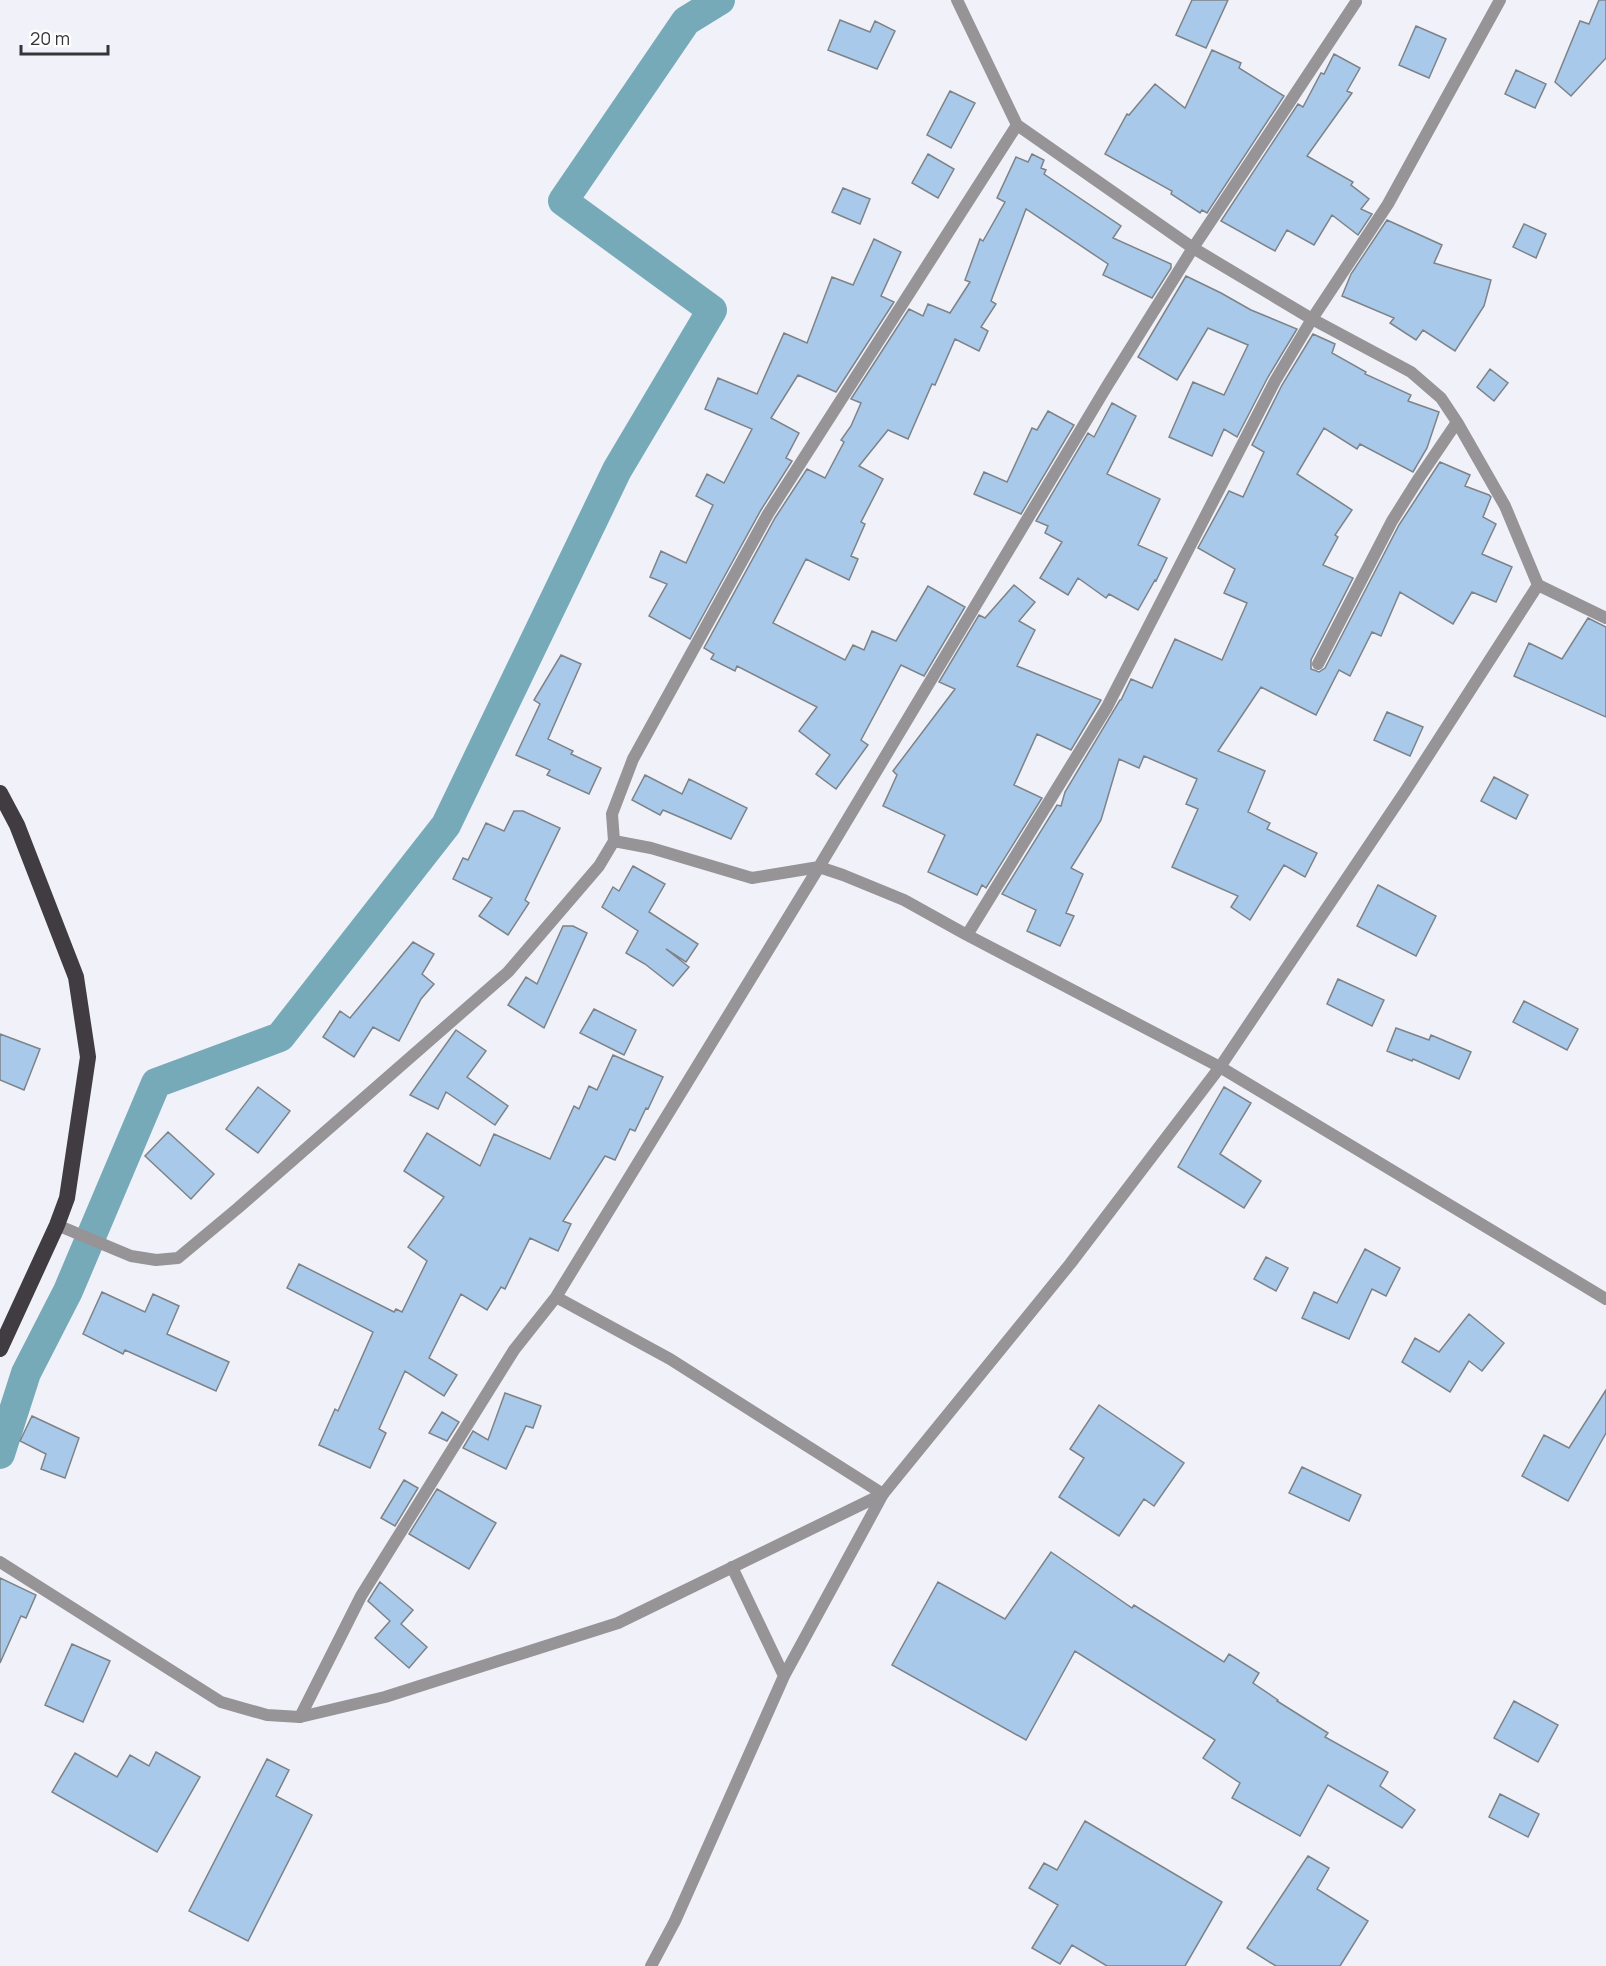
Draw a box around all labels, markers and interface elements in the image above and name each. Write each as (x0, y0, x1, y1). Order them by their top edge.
scale bar (21, 18, 108, 56)
text: 20 m (30, 26, 70, 50)

